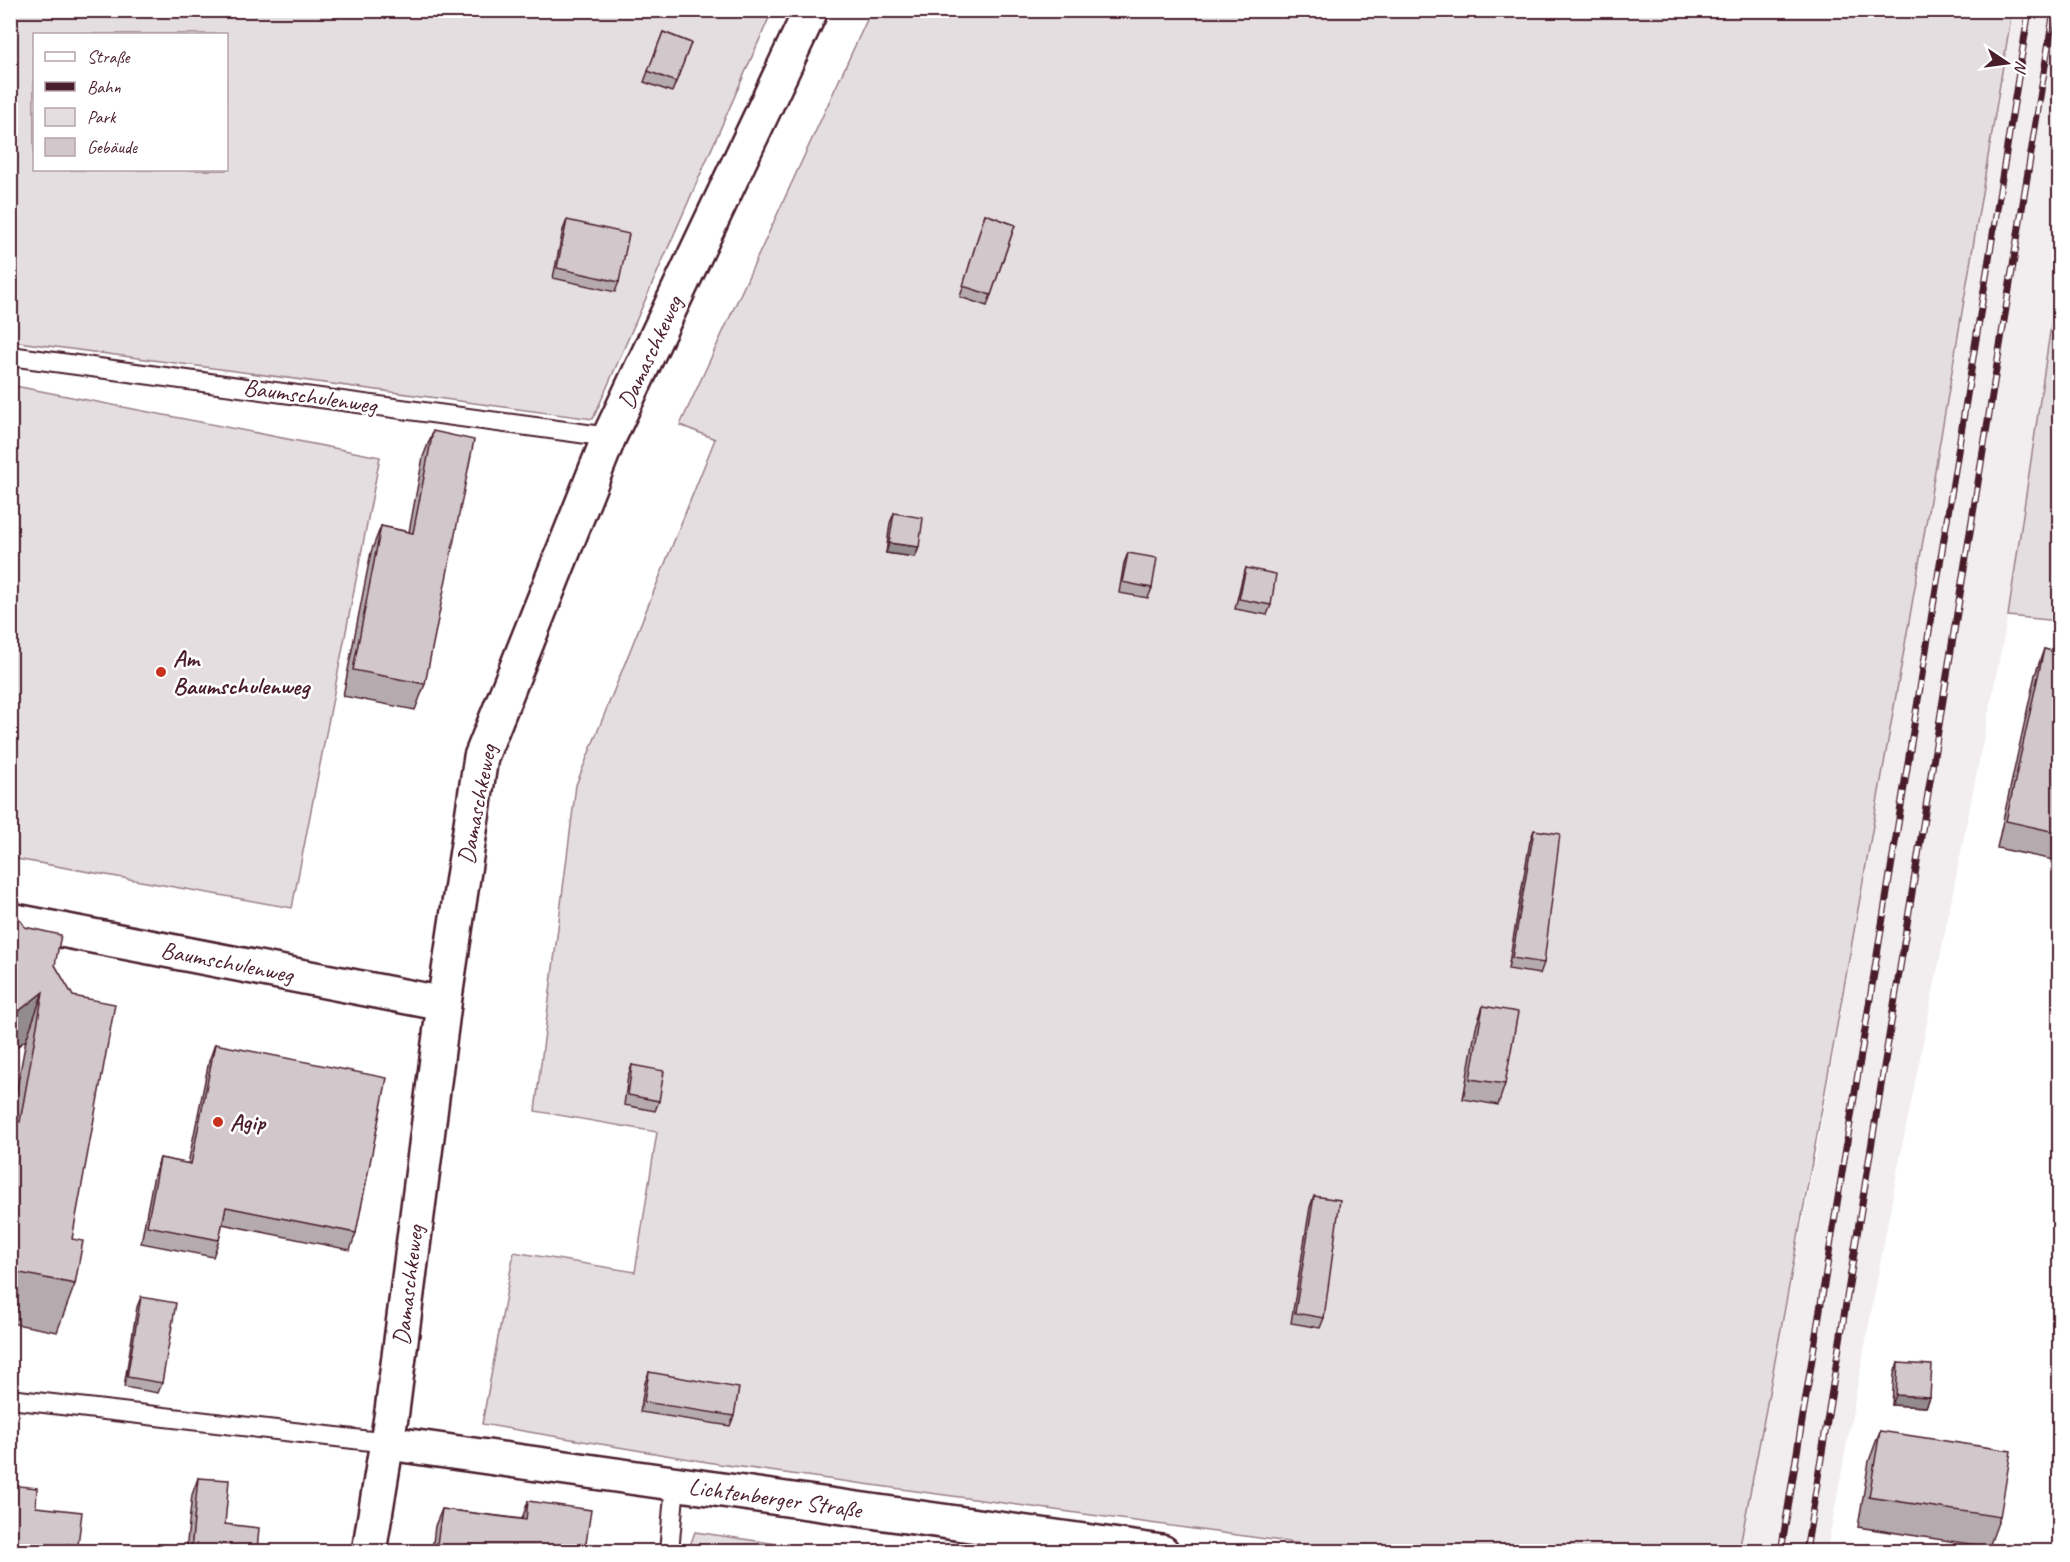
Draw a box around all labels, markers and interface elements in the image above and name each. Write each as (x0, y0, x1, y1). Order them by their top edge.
legend (33, 33, 228, 171)
north arrow (1977, 33, 2037, 93)
text: Straße (87, 46, 131, 68)
text: N (2009, 59, 2031, 76)
text: Bahn (87, 76, 122, 98)
text: Park (87, 106, 117, 128)
text: Gebäude (87, 136, 138, 158)
street label: Damaschkeweg (611, 289, 690, 413)
street label: Baumschulenweg (242, 372, 381, 421)
place label: Am Baumschulenweg (173, 643, 311, 701)
marker: Am Baumschulenweg (154, 665, 168, 679)
street label: Damaschkeweg (451, 740, 504, 866)
street label: Baumschulenweg (158, 935, 298, 990)
place label: Agip (230, 1107, 267, 1137)
marker: Agip (211, 1115, 225, 1129)
street label: Damaschkeweg (386, 1222, 430, 1347)
street label: Lichtenberger Straße (687, 1471, 865, 1525)

